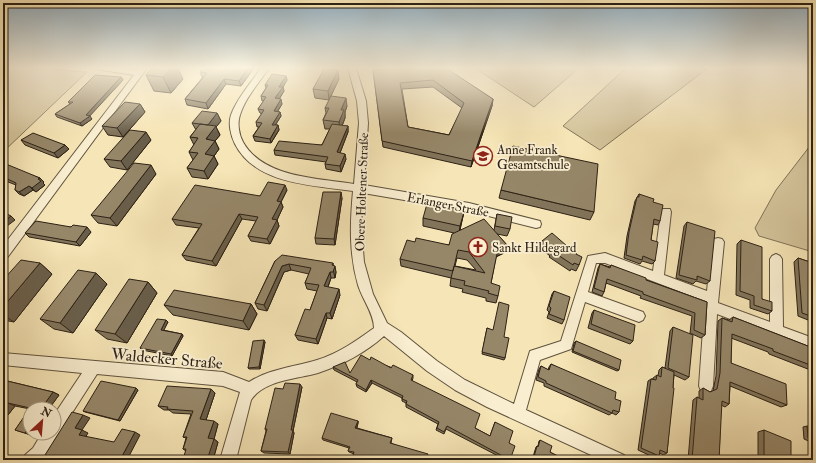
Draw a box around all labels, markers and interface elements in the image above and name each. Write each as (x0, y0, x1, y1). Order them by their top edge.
street label: Obere Holtener Straße (352, 132, 372, 252)
place label: Anne Frank Gesamtschule (496, 142, 570, 173)
school or university icon: Anne Frank Gesamtschule (472, 145, 494, 167)
street label: Erlanger Straße (406, 189, 491, 221)
church icon: Sankt Hildegard (467, 236, 489, 258)
place label: Sankt Hildegard (492, 240, 577, 256)
street label: Waldecker Straße (109, 344, 224, 374)
north arrow (22, 401, 62, 441)
text: N (38, 404, 54, 421)

